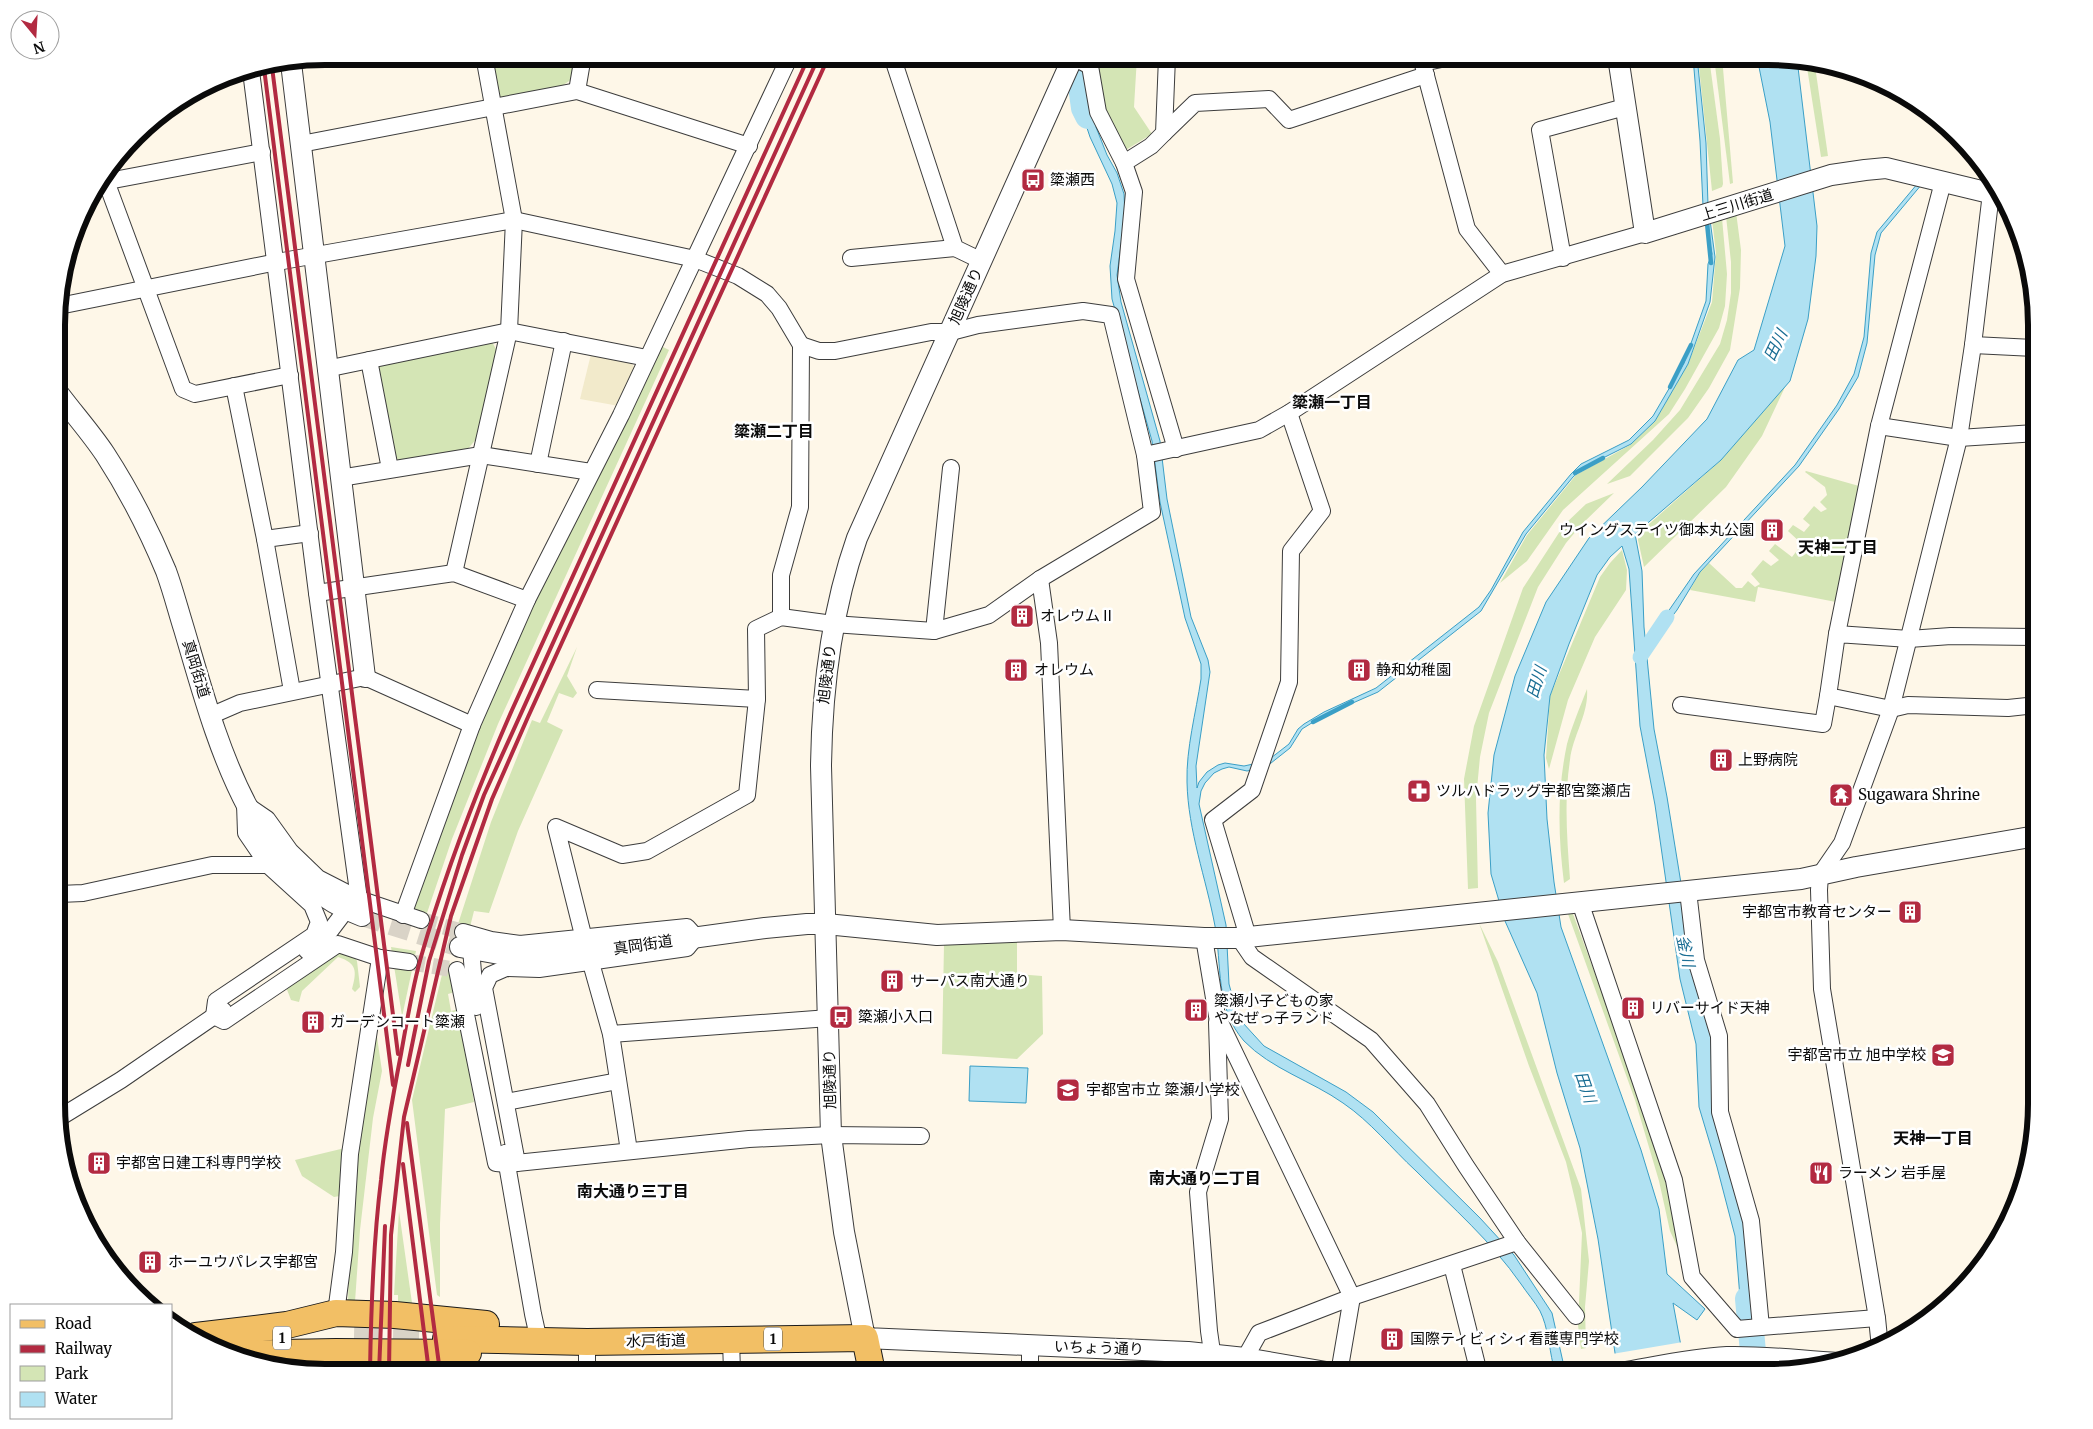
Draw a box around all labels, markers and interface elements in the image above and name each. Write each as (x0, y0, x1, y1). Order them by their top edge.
north arrow (10, 10, 60, 60)
text: N (31, 37, 47, 58)
bus stop icon: 簗瀬西 (1020, 167, 1046, 193)
place label: 簗瀬西 (1050, 170, 1095, 189)
street label: 上三川街道 (1698, 184, 1776, 225)
street label: 旭陵通り (945, 265, 986, 327)
water label: 田川 (1759, 324, 1792, 364)
district label: 簗瀬一丁目 (1292, 392, 1372, 412)
district label: 簗瀬二丁目 (734, 421, 814, 441)
building icon: ウイングステイツ御本丸公園 (1759, 517, 1785, 543)
place label: ウイングステイツ御本丸公園 (1559, 520, 1754, 539)
district label: 天神二丁目 (1798, 537, 1878, 557)
building icon: オレウムⅡ (1009, 603, 1035, 629)
place label: オレウムⅡ (1040, 606, 1115, 625)
street label: 真岡街道 (179, 637, 214, 700)
street label: 旭陵通り (813, 643, 840, 705)
building icon: オレウム (1003, 657, 1029, 683)
building icon: 静和幼稚園 (1346, 657, 1372, 683)
place label: オレウム (1034, 660, 1094, 679)
place label: 静和幼稚園 (1376, 660, 1451, 679)
water label: 田川 (1522, 662, 1551, 700)
building icon: 上野病院 (1708, 747, 1734, 773)
place label: 上野病院 (1738, 750, 1798, 769)
pharmacy icon: ツルハドラッグ宇都宮簗瀬店 (1406, 778, 1432, 804)
place label: ツルハドラッグ宇都宮簗瀬店 (1436, 781, 1631, 800)
temple icon: Sugawara Shrine (1828, 782, 1854, 808)
place label: Sugawara Shrine (1858, 785, 1980, 804)
building icon: 宇都宮市教育センター (1897, 899, 1923, 925)
place label: 宇都宮市教育センター (1742, 902, 1892, 921)
street label: 真岡街道 (612, 931, 674, 958)
water label: 釜川 (1673, 933, 1700, 971)
building icon: サーパス南大通り (879, 968, 905, 994)
place label: サーパス南大通り (910, 971, 1030, 990)
place label: 簗瀬小子どもの家 やなぜっ子ランド (1214, 991, 1334, 1027)
building icon: リバーサイド天神 (1620, 995, 1646, 1021)
building icon: 簗瀬小子どもの家 やなぜっ子ランド (1183, 997, 1209, 1023)
place label: リバーサイド天神 (1650, 998, 1770, 1017)
bus stop icon: 簗瀬小入口 (828, 1004, 854, 1030)
place label: 簗瀬小入口 (858, 1007, 933, 1026)
building icon: ガーデンコート簗瀬 (300, 1009, 326, 1035)
place label: ガーデンコート簗瀬 (330, 1012, 465, 1031)
school or university icon: 宇都宮市立 旭中学校 (1930, 1042, 1956, 1068)
place label: 宇都宮市立 旭中学校 (1787, 1045, 1926, 1064)
street label: 旭陵通り (819, 1049, 840, 1109)
water label: 田川 (1571, 1069, 1601, 1107)
school or university icon: 宇都宮市立 簗瀬小学校 (1055, 1077, 1081, 1103)
place label: 宇都宮市立 簗瀬小学校 (1086, 1080, 1240, 1099)
district label: 天神一丁目 (1893, 1128, 1973, 1148)
building icon: 宇都宮日建工科専門学校 (86, 1150, 112, 1176)
place label: 宇都宮日建工科専門学校 (116, 1153, 281, 1172)
restaurant icon: ラーメン 岩手屋 (1808, 1160, 1834, 1186)
place label: ラーメン 岩手屋 (1838, 1163, 1946, 1182)
district label: 南大通り二丁目 (1149, 1168, 1261, 1188)
district label: 南大通り三丁目 (577, 1181, 689, 1201)
building icon: ホーユウパレス宇都宮 (137, 1249, 163, 1275)
place label: ホーユウパレス宇都宮 (168, 1252, 318, 1271)
legend (10, 1304, 172, 1419)
text: Road (55, 1314, 91, 1333)
road number: 1 (273, 1326, 291, 1350)
building icon: 国際ティビィシィ看護専門学校 (1379, 1326, 1405, 1352)
road number: 1 (764, 1328, 782, 1350)
place label: 国際ティビィシィ看護専門学校 (1410, 1329, 1619, 1348)
street label: 水戸街道 (626, 1330, 686, 1351)
street label: いちょう通り (1054, 1336, 1144, 1359)
text: Railway (55, 1339, 112, 1358)
text: Park (55, 1364, 89, 1383)
text: Water (54, 1389, 98, 1408)

